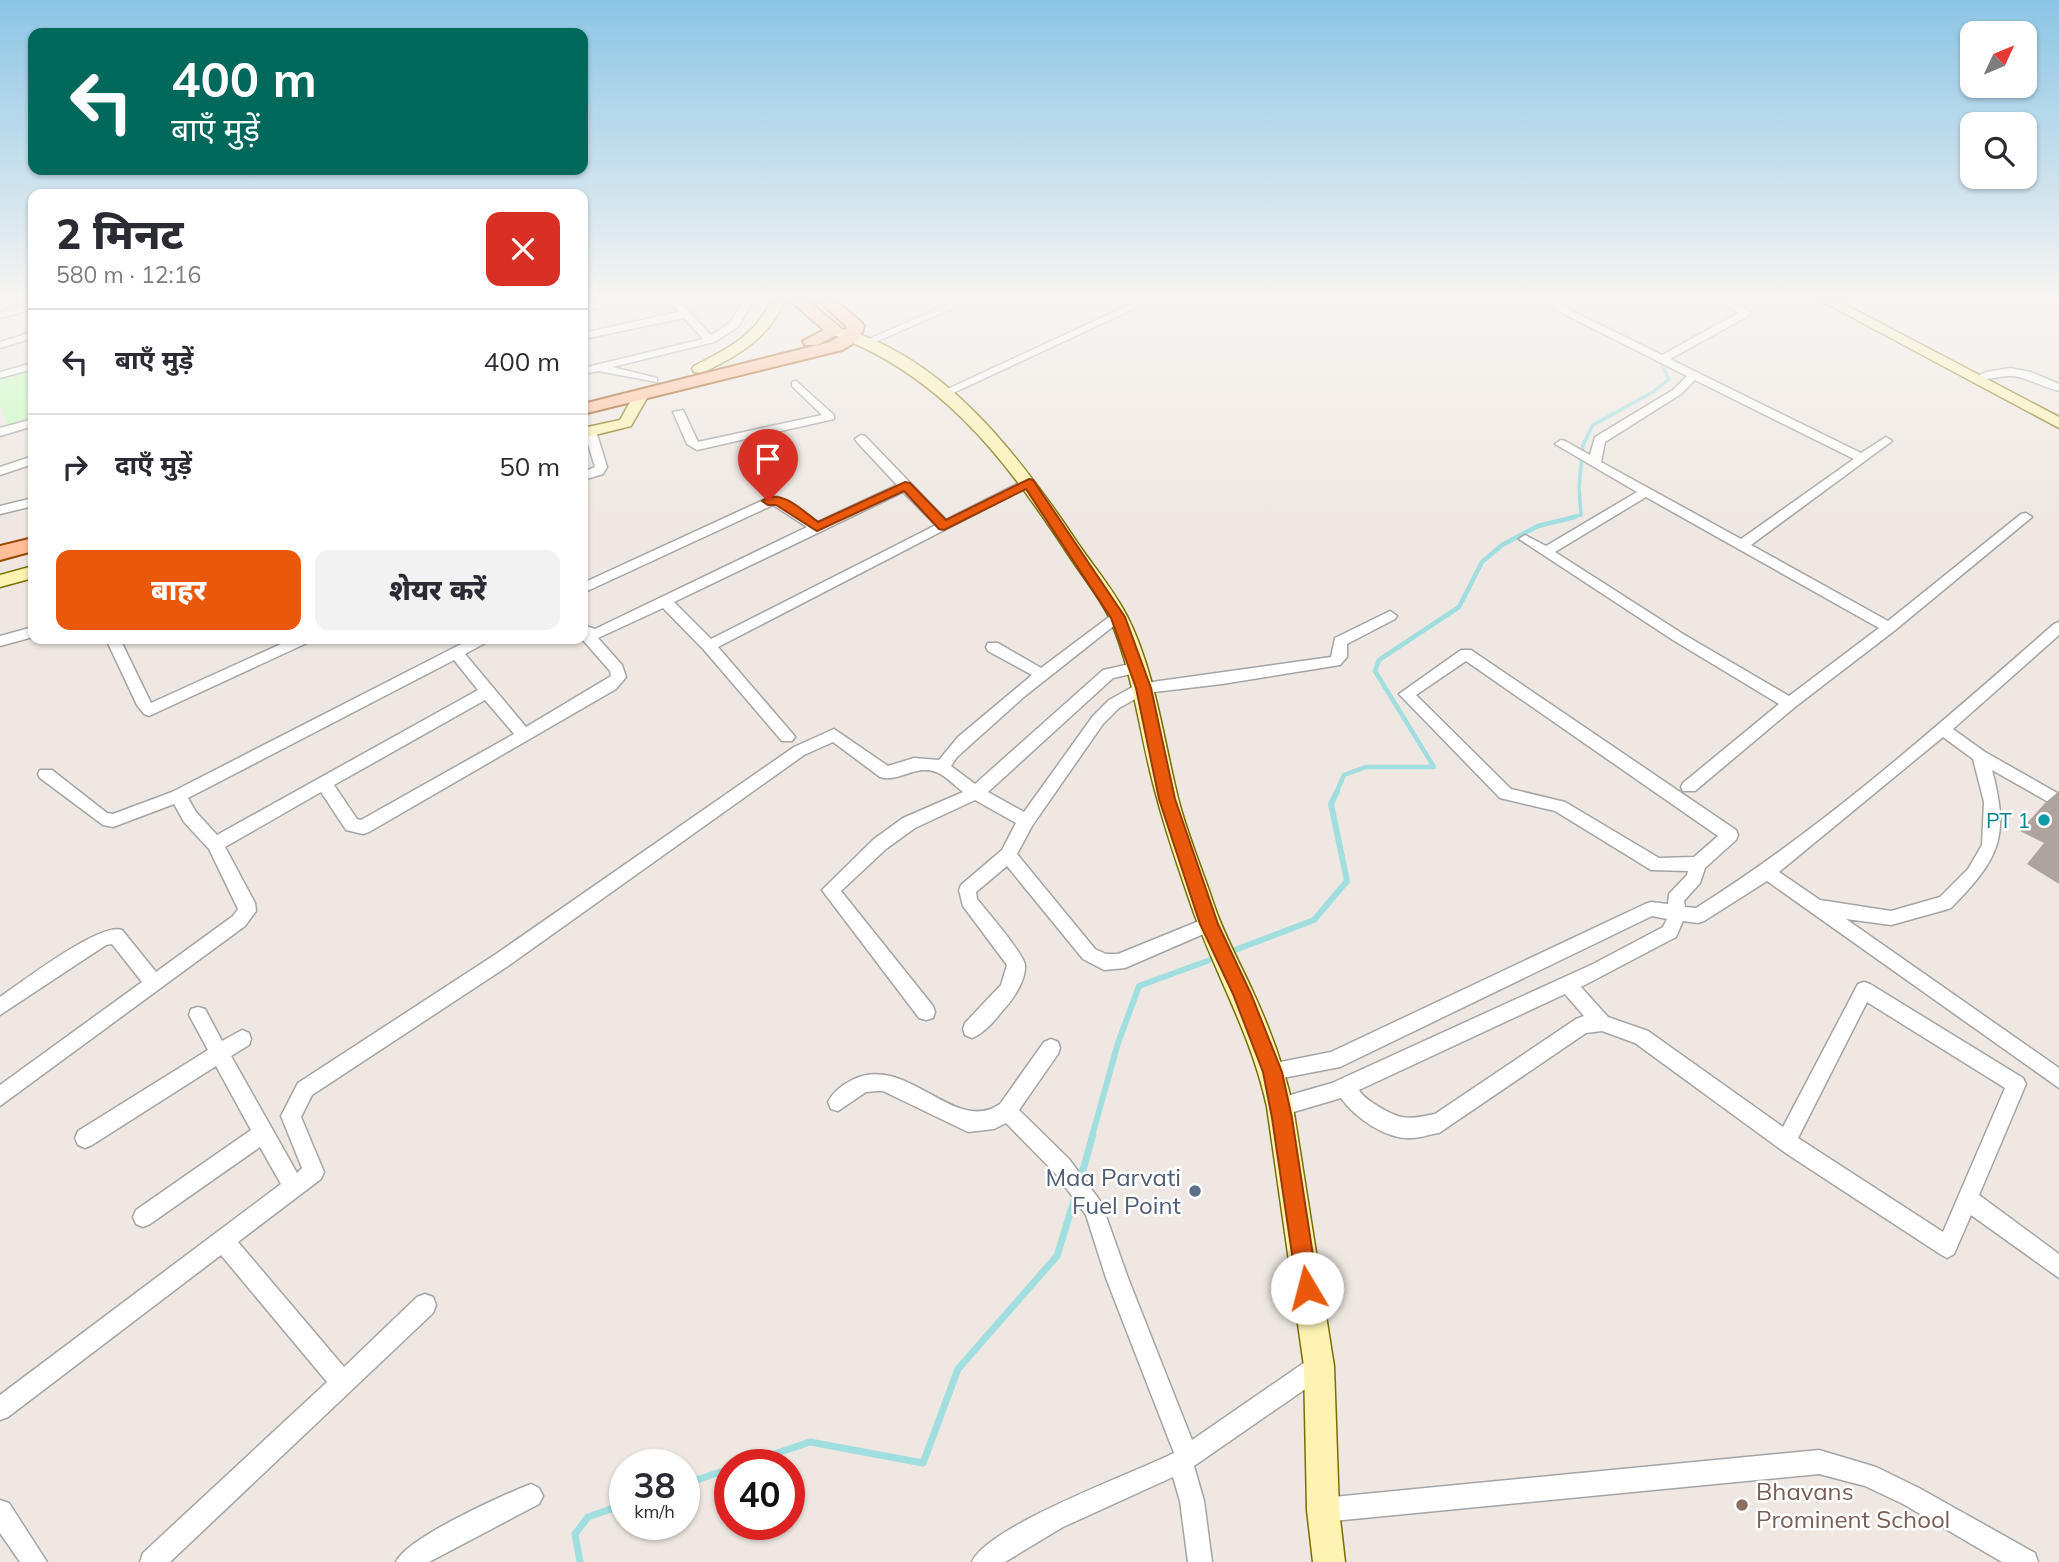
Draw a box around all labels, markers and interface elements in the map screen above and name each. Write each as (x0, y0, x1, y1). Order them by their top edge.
north arrow (1960, 21, 2037, 98)
map controls (1960, 21, 2037, 189)
text: 400 m (171, 48, 317, 109)
icon: left (56, 56, 147, 147)
text: बाएँ मुड़ें (171, 109, 260, 149)
button: search (1960, 112, 2037, 189)
text: 2 मिनट (56, 207, 183, 260)
button: close (486, 212, 560, 286)
text: 580 m · 12:16 (56, 260, 201, 289)
icon: left (56, 343, 94, 381)
text: बाएँ मुड़ें (115, 343, 193, 376)
text: 400 m (484, 345, 560, 378)
pin (738, 429, 798, 501)
icon: arrive (749, 440, 787, 478)
icon: right (56, 448, 94, 486)
text: दाएँ मुड़ें (115, 448, 192, 481)
text: 50 m (499, 450, 560, 483)
button: बाहर (56, 550, 301, 630)
button: शेयर करें (315, 550, 560, 630)
place label: PT 1 (1986, 807, 2030, 833)
marker: PT 1 (2036, 812, 2052, 828)
place label: Maa Parvati Fuel Point (1045, 1162, 1181, 1220)
marker: Maa Parvati Fuel Point (1187, 1183, 1203, 1199)
position arrow (1270, 1251, 1344, 1325)
speed limit sign: 40 (714, 1449, 805, 1540)
text: 38 (633, 1463, 676, 1507)
place label: Bhavans Prominent School (1756, 1476, 1950, 1534)
marker: Bhavans Prominent School (1734, 1497, 1750, 1513)
text: km/h (634, 1500, 675, 1523)

